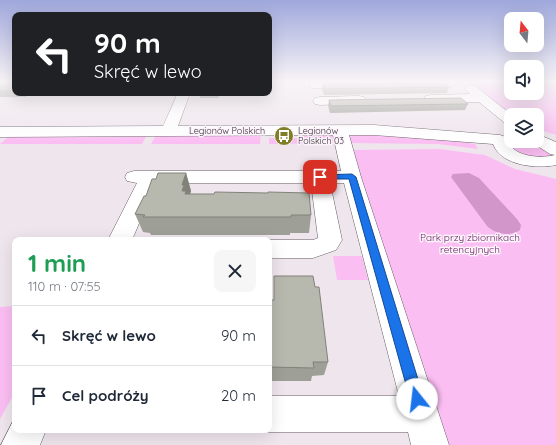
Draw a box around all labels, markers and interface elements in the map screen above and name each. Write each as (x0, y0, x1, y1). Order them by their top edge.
north arrow (504, 12, 544, 52)
map controls (504, 12, 544, 148)
text: 90 m (94, 25, 161, 60)
icon: left (28, 28, 80, 80)
text: Skręć w lewo (94, 60, 202, 83)
button: sound (504, 60, 544, 100)
button: layers (504, 108, 544, 148)
street label: Legionów Polskich (189, 125, 265, 136)
bus stop icon: Legionów Polskich 03 (273, 125, 295, 147)
place label: Legionów Polskich 03 (298, 125, 344, 146)
pin (303, 160, 337, 194)
icon: arrive (309, 166, 331, 188)
park label: Park przy zbiornikach retencyjnych (420, 231, 520, 256)
text: 1 min (28, 248, 86, 278)
button: close (214, 250, 256, 292)
text: 110 m · 07:55 (28, 278, 101, 294)
icon: left (28, 325, 50, 347)
text: Skręć w lewo (62, 326, 156, 345)
text: 90 m (221, 326, 256, 345)
position arrow (396, 378, 438, 420)
icon: arrive (28, 385, 50, 407)
text: Cel podróży (62, 386, 149, 405)
text: 20 m (221, 386, 256, 405)

